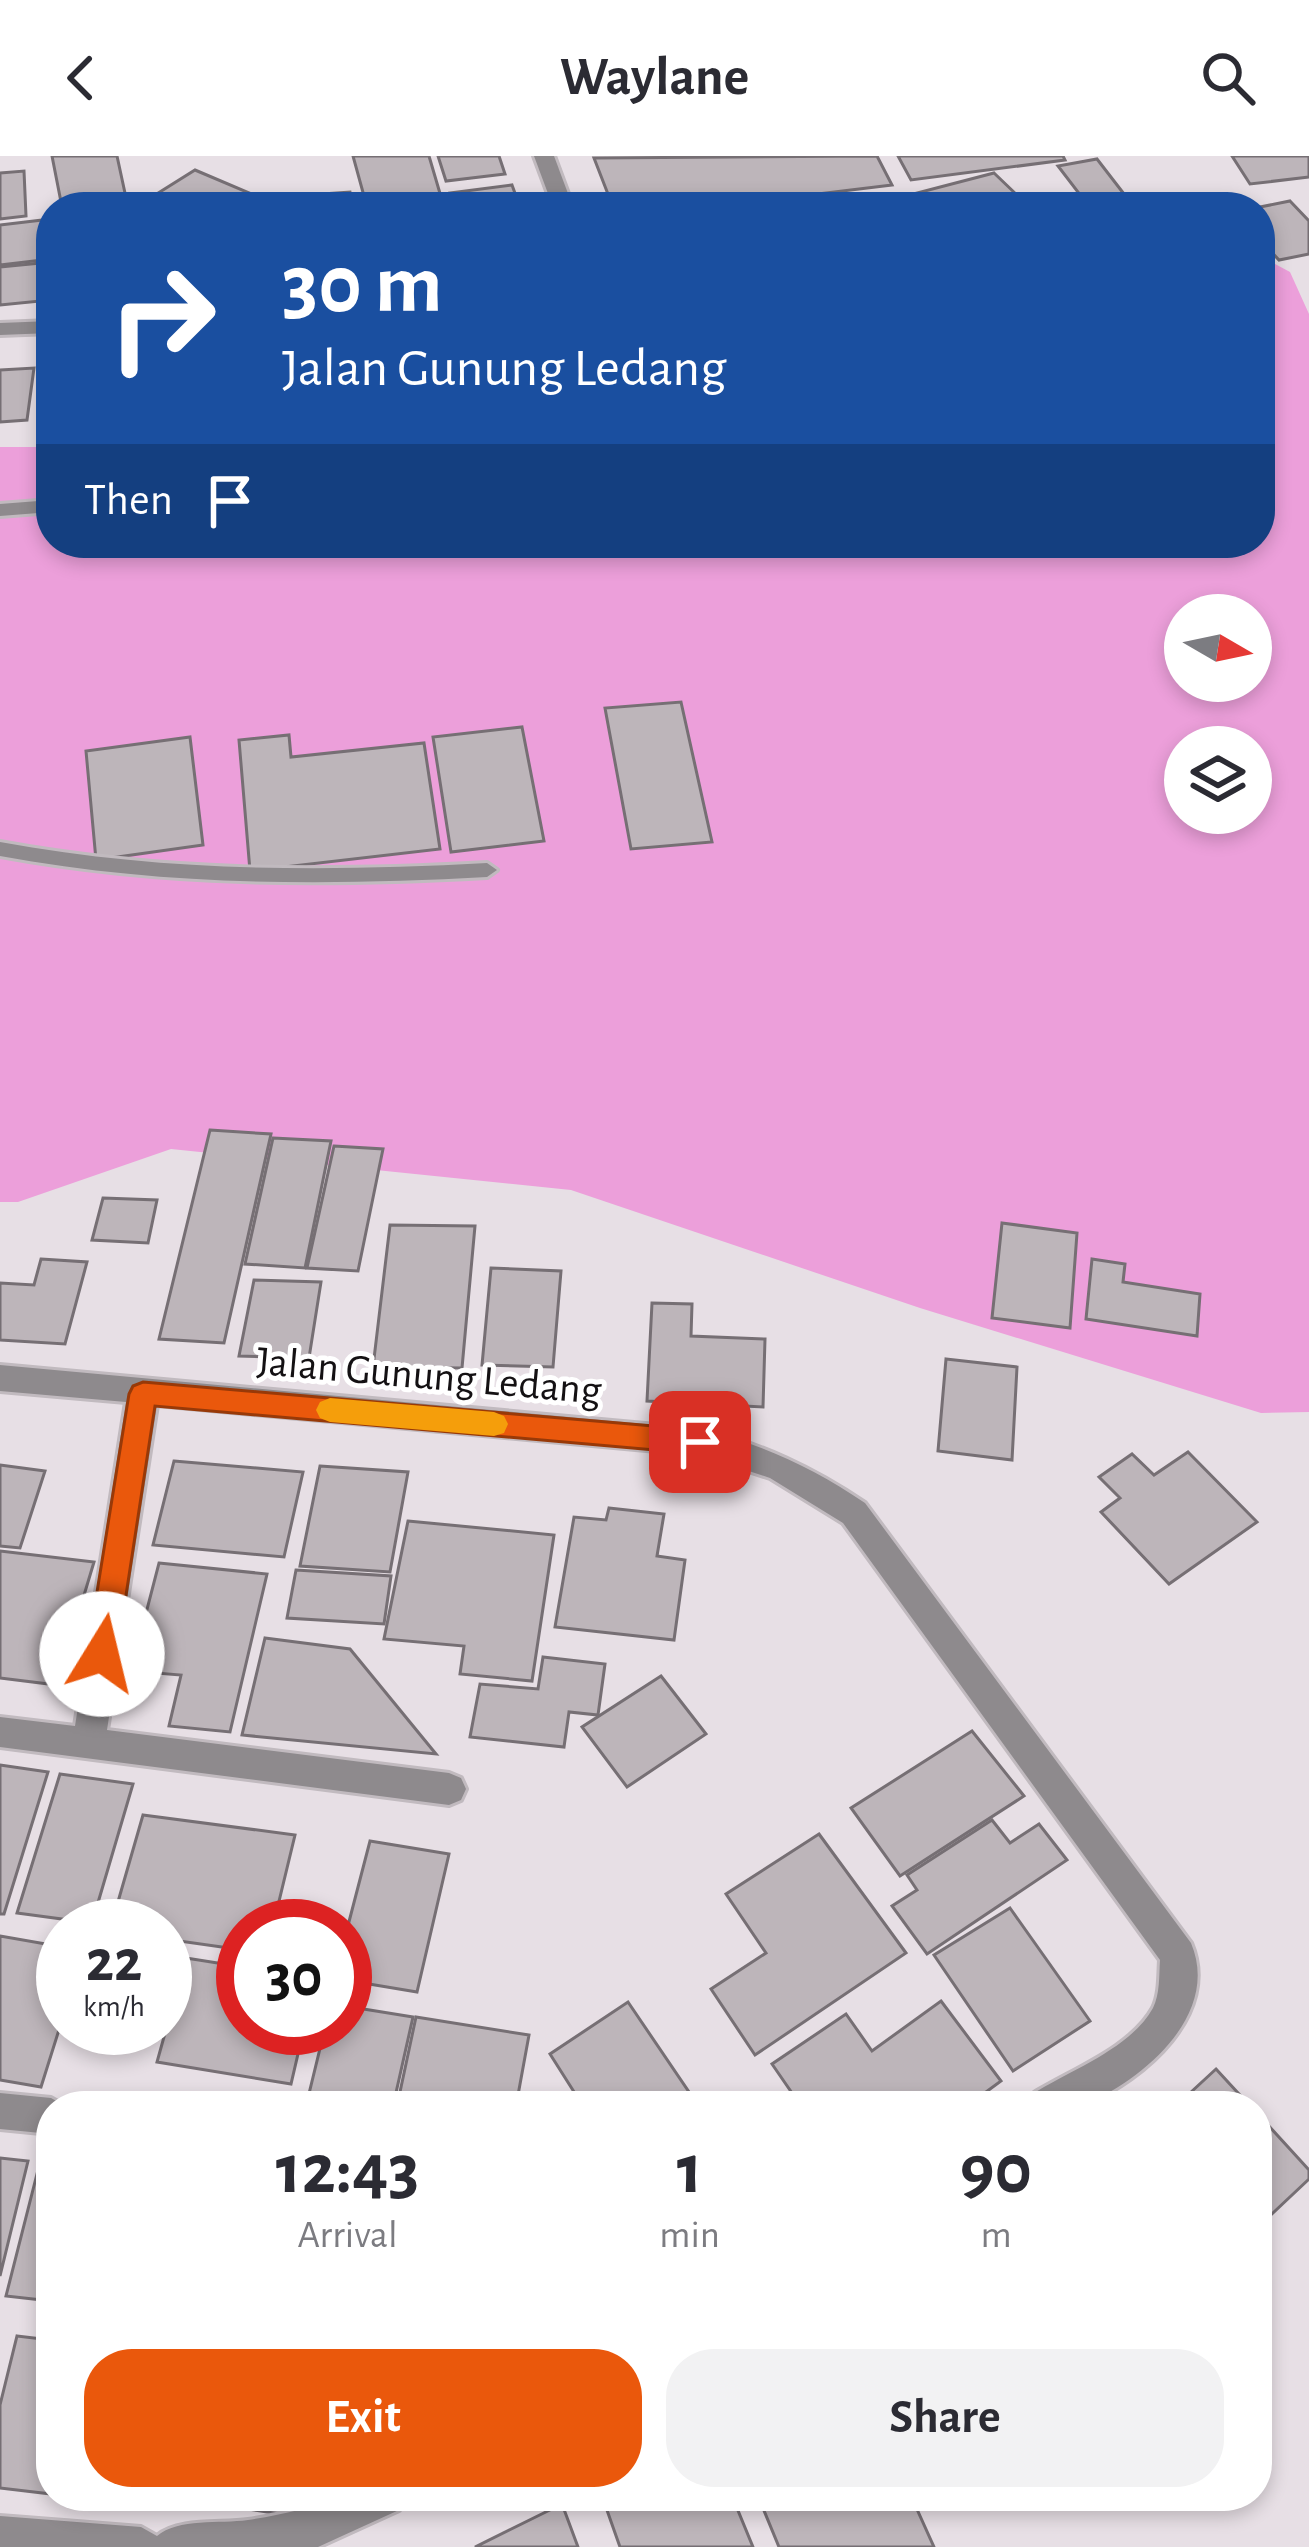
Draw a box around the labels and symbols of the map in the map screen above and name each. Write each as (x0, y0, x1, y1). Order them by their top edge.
north arrow (1164, 594, 1272, 702)
street label: Jalan Gunung Ledang (255, 1340, 604, 1412)
pin (649, 1391, 751, 1493)
position arrow (39, 1591, 165, 1717)
speed limit sign: 30 (216, 1899, 372, 2055)

